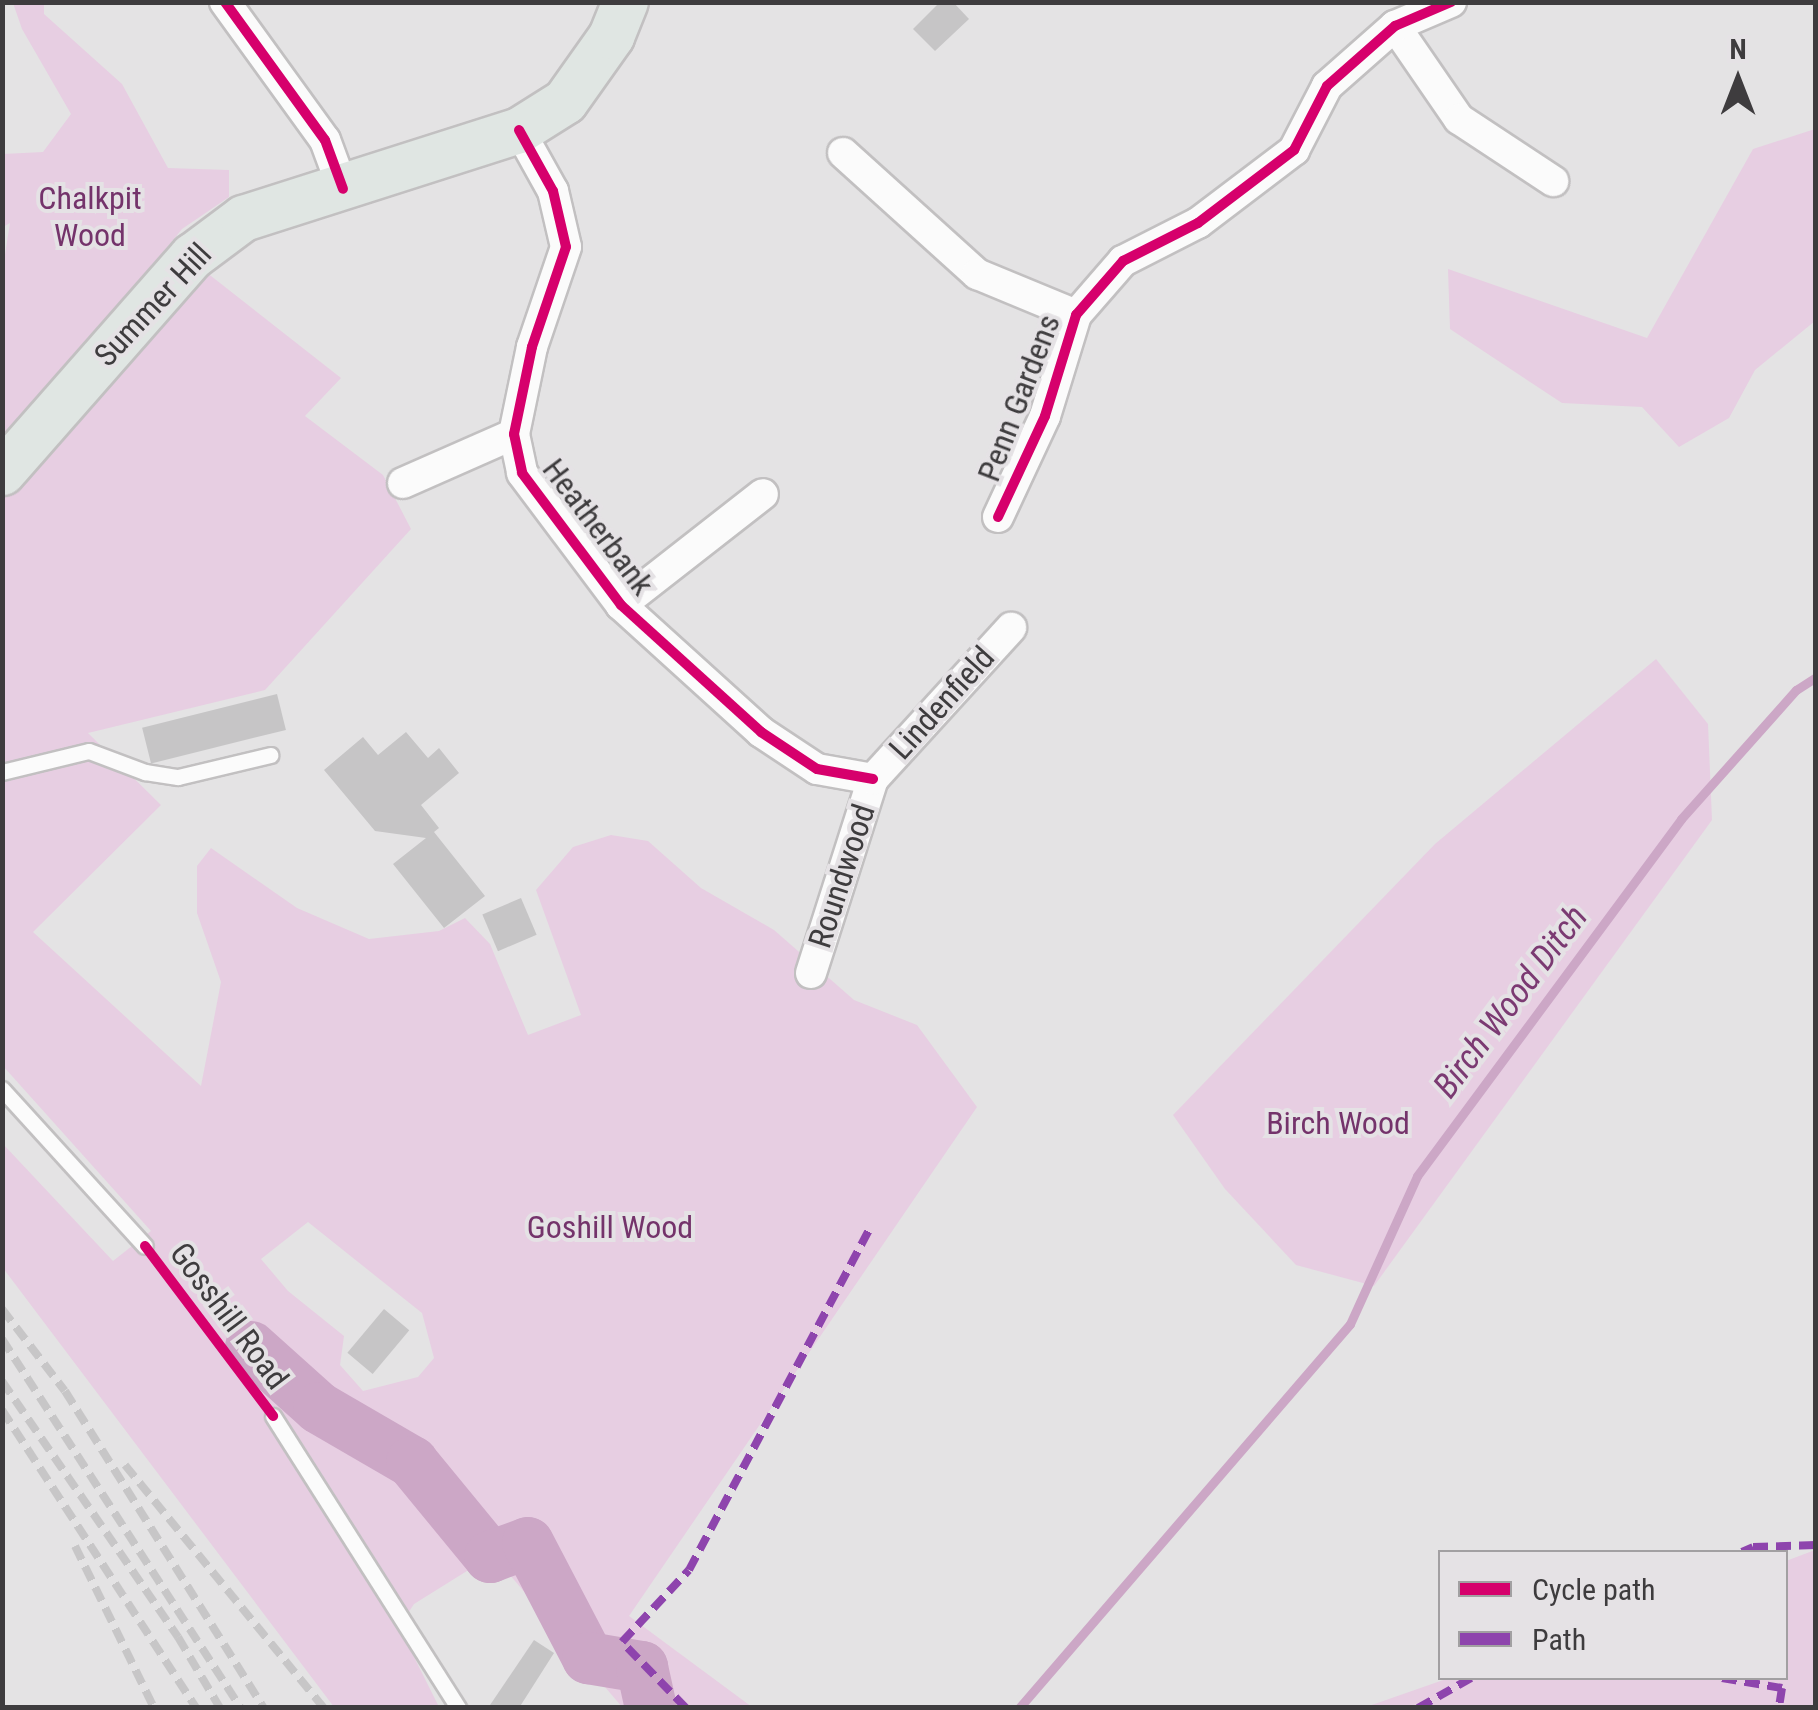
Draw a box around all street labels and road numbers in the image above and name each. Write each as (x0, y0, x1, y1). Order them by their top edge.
street label: Summer Hill (86, 236, 220, 374)
street label: Penn Gardens (970, 309, 1068, 487)
street label: Heatherbank (534, 451, 662, 603)
street label: Lindenfield (881, 639, 1003, 767)
street label: Roundwood (801, 799, 883, 953)
street label: Gosshill Road (162, 1235, 296, 1397)

